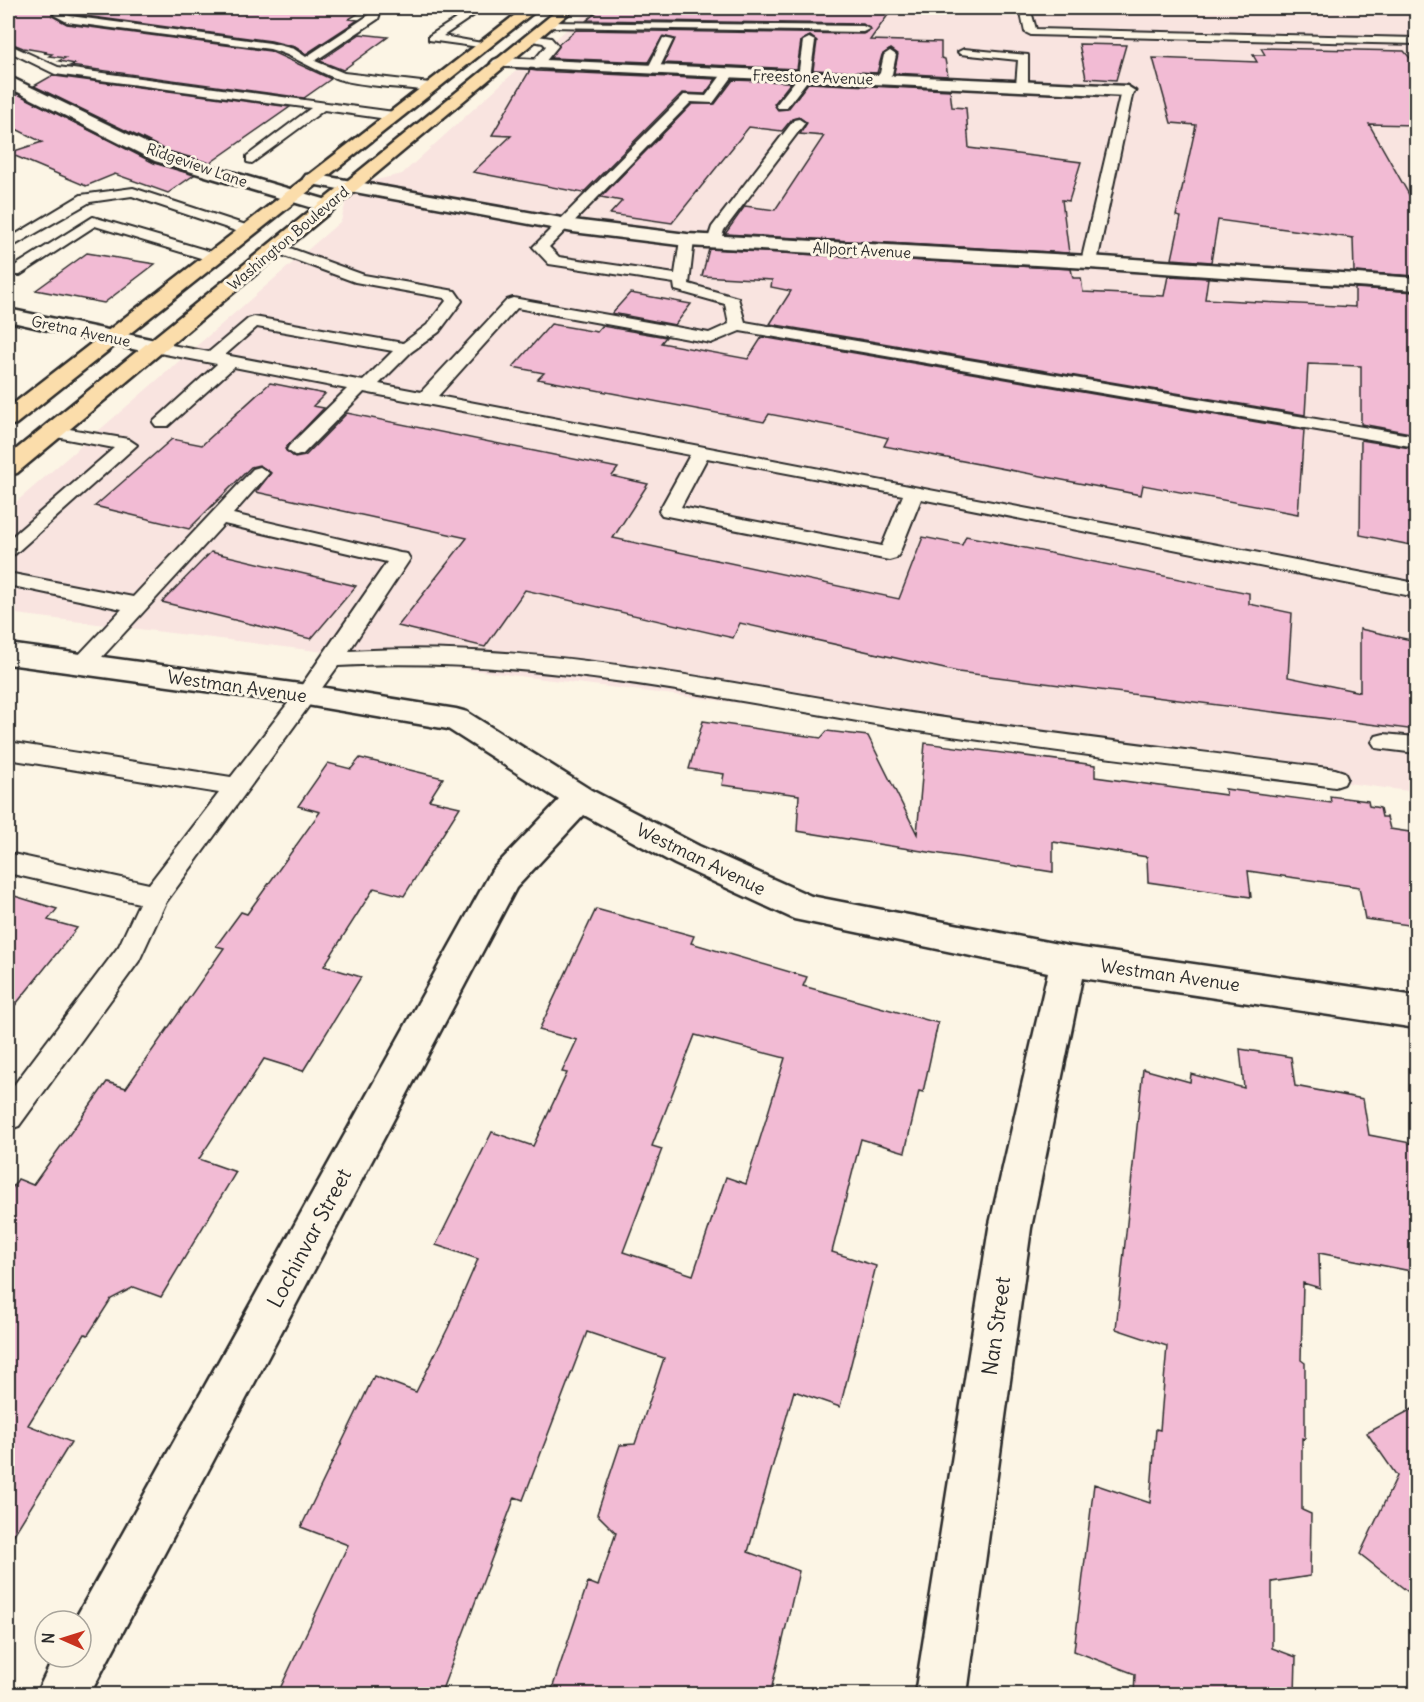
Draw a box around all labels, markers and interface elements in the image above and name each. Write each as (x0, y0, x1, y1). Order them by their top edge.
street label: Freestone Avenue (752, 65, 874, 89)
street label: Ridgeview Lane (144, 139, 250, 191)
street label: Washington Boulevard (224, 182, 353, 294)
street label: Allport Avenue (812, 238, 912, 262)
street label: Gretna Avenue (30, 311, 132, 351)
street label: Westman Avenue (166, 665, 308, 707)
street label: Westman Avenue (633, 818, 769, 900)
street label: Westman Avenue (1099, 954, 1241, 996)
street label: Lochinvar Street (261, 1164, 357, 1312)
street label: Nan Street (976, 1275, 1016, 1377)
north arrow (33, 1609, 93, 1669)
text: N (38, 1632, 58, 1644)

